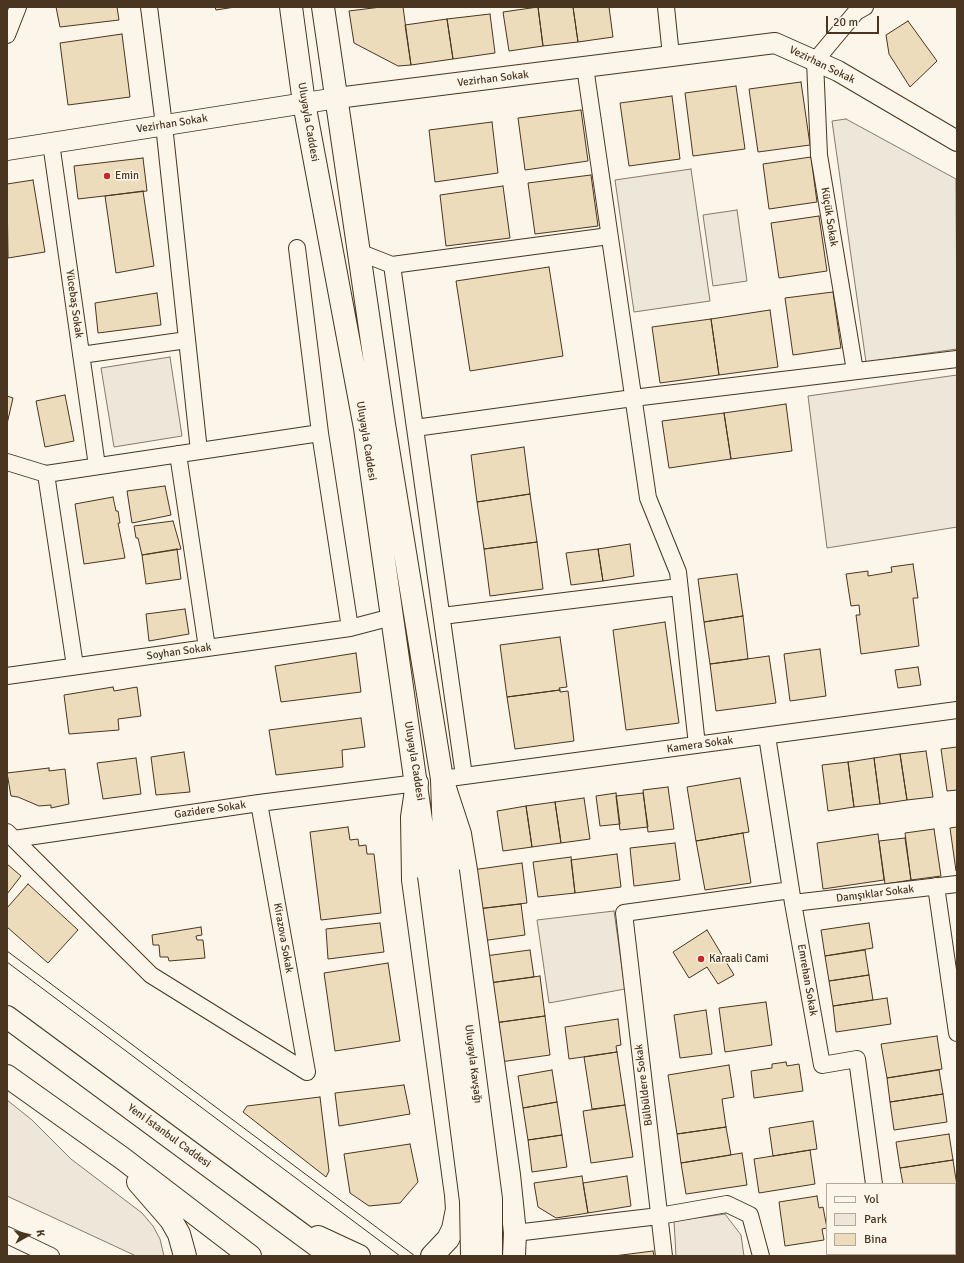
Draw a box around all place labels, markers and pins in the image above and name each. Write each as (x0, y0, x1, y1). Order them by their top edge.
place label: Emin (115, 169, 139, 183)
marker: Emin (102, 171, 112, 181)
place label: Karaali Cami (709, 952, 769, 966)
marker: Karaali Cami (696, 954, 706, 964)

